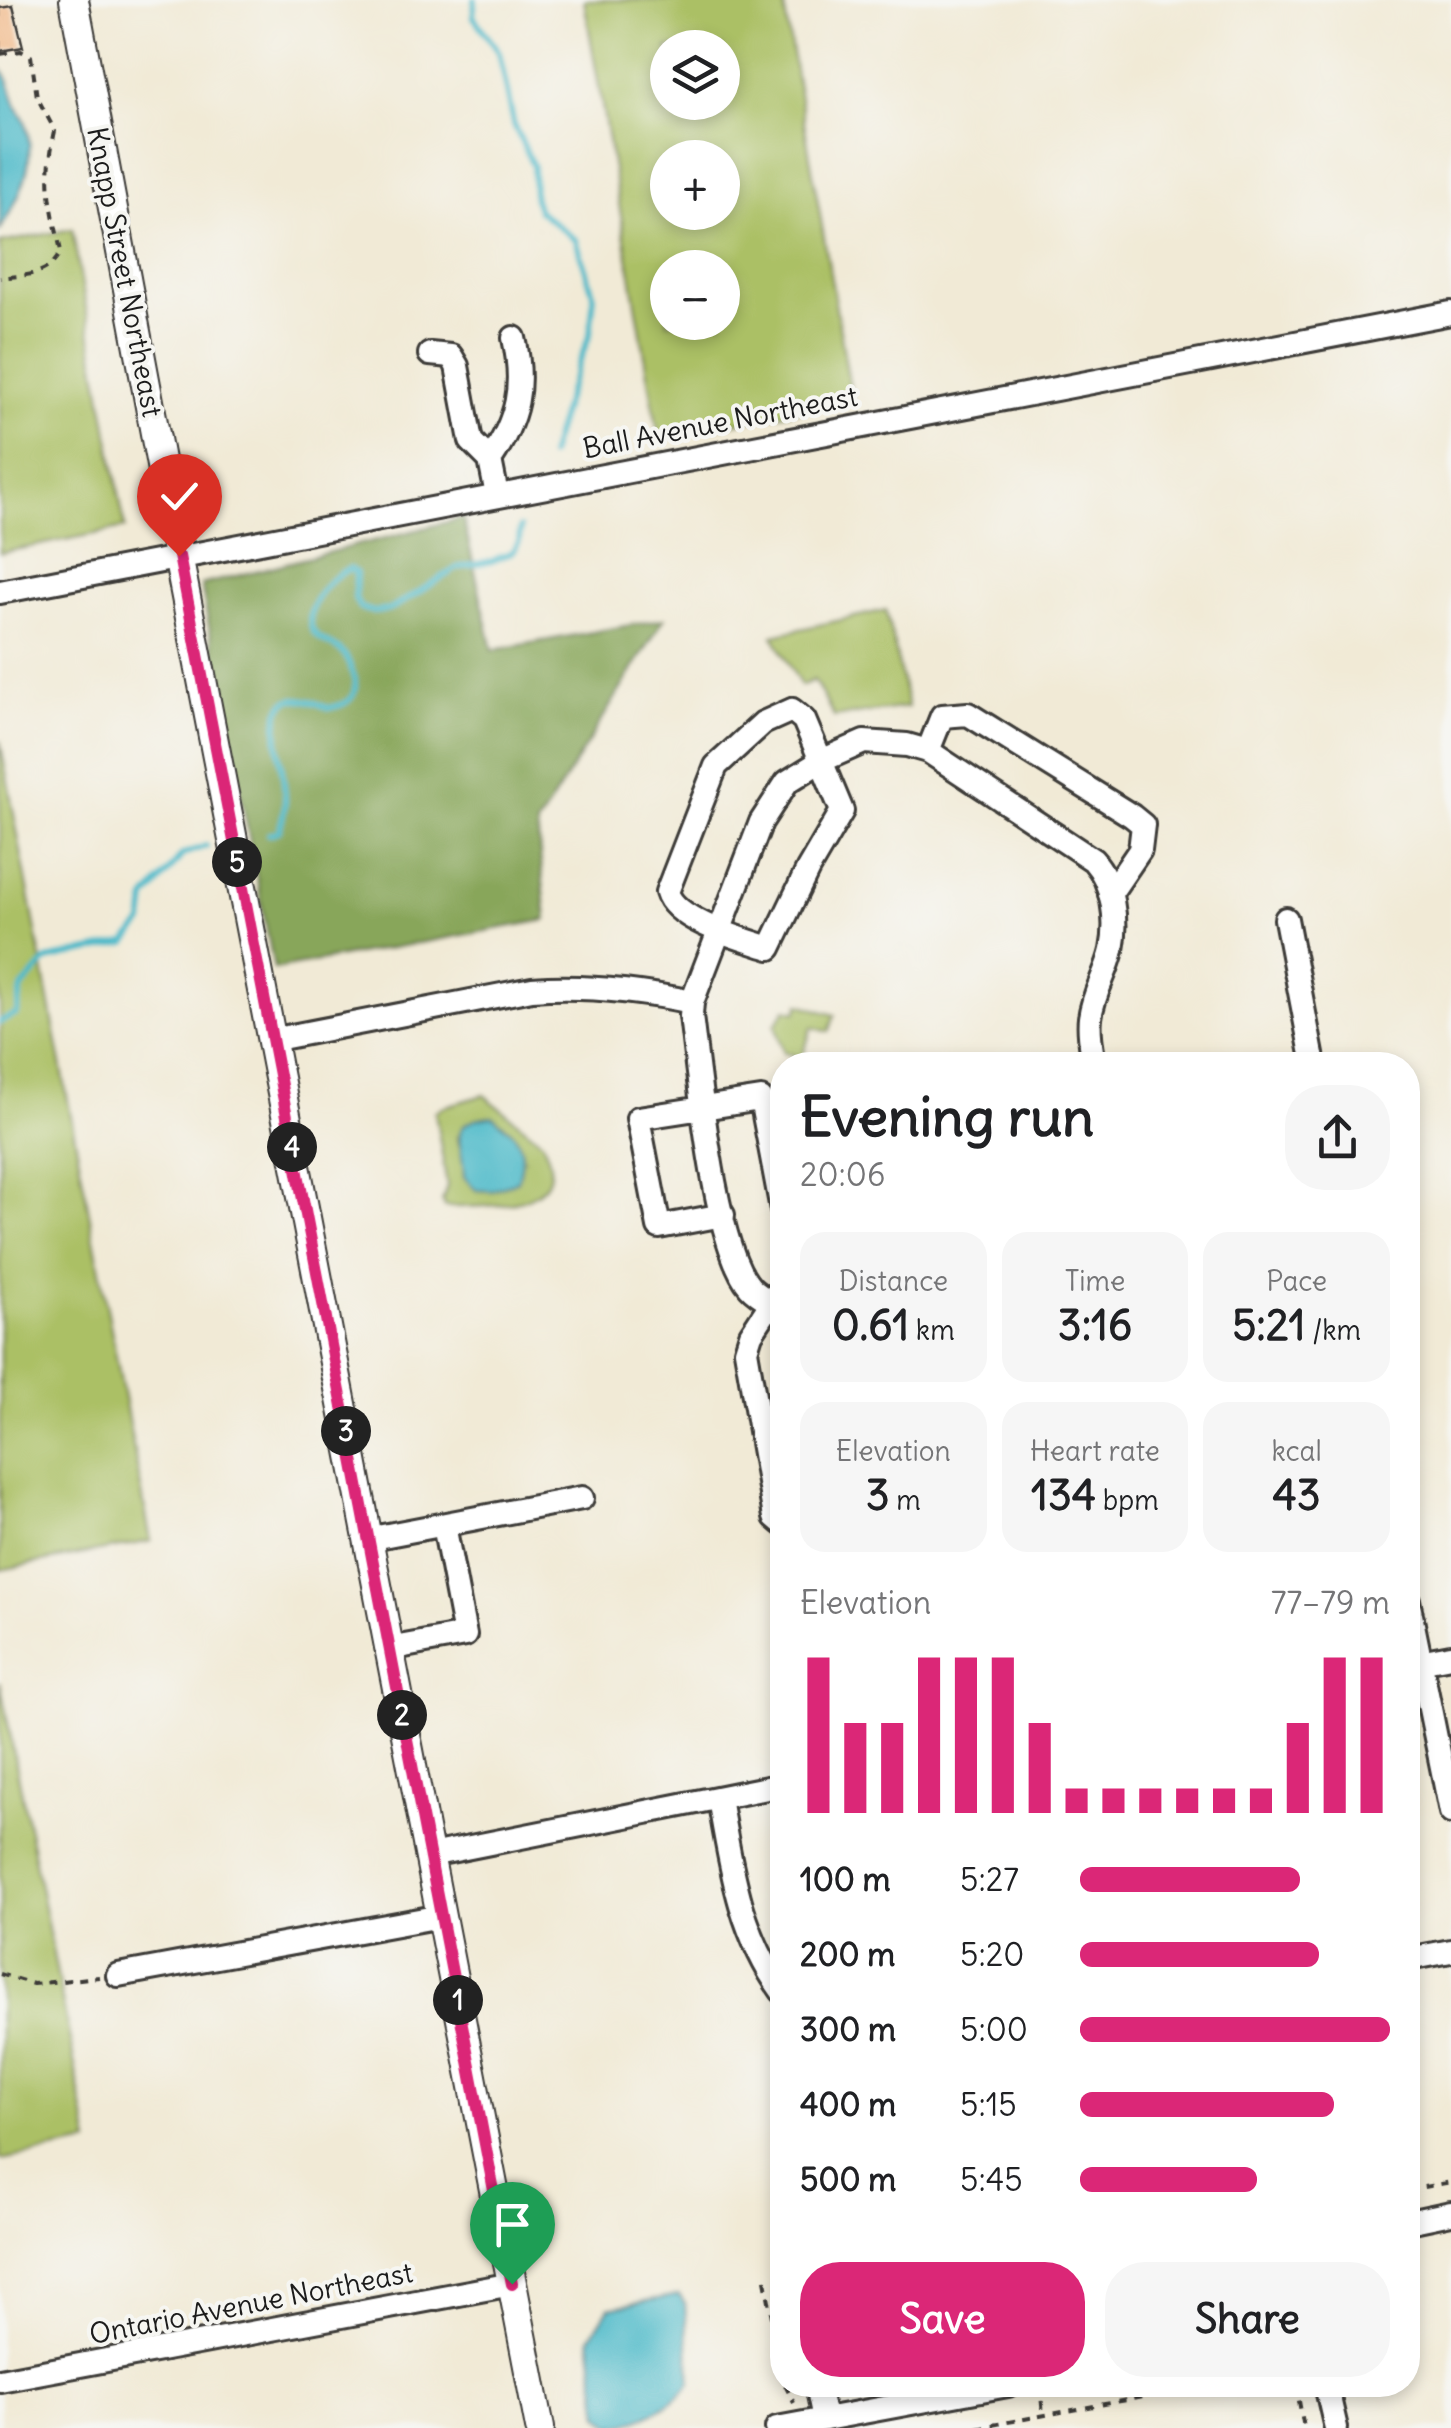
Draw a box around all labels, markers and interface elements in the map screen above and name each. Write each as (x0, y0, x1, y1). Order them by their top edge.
map controls (650, 30, 740, 340)
button: layers (650, 30, 740, 120)
street label: Knapp Street Northeast (79, 124, 171, 420)
button: + (650, 140, 740, 230)
button: − (650, 250, 740, 340)
street label: Ball Avenue Northeast (580, 378, 860, 466)
pin (137, 454, 222, 557)
icon: check (152, 469, 207, 524)
pin: 5 (212, 837, 262, 887)
text: 5 (229, 844, 245, 880)
text: Evening run (800, 1082, 1094, 1151)
button: share (1285, 1085, 1390, 1190)
pin: 4 (267, 1122, 317, 1172)
text: 4 (284, 1129, 300, 1165)
text: 20:06 (800, 1154, 885, 1195)
text: Distance (839, 1263, 948, 1299)
text: Time (1065, 1263, 1125, 1299)
text: Pace (1266, 1263, 1327, 1299)
text: 0.61 (832, 1299, 909, 1351)
text: 3:16 (1058, 1299, 1132, 1351)
text: 5:21 (1232, 1299, 1306, 1351)
text: km (909, 1312, 955, 1348)
text: /km (1306, 1312, 1361, 1348)
pin: 3 (321, 1406, 371, 1456)
text: 3 (338, 1413, 354, 1449)
text: Elevation (836, 1433, 951, 1469)
text: Heart rate (1030, 1433, 1160, 1469)
text: kcal (1271, 1433, 1322, 1469)
text: 3 (866, 1469, 890, 1521)
text: 134 (1031, 1469, 1096, 1521)
text: 43 (1273, 1469, 1321, 1521)
text: m (890, 1482, 921, 1518)
text: bpm (1096, 1482, 1159, 1518)
text: Elevation (800, 1582, 931, 1623)
text: 77–79 m (1271, 1582, 1390, 1623)
pin: 2 (377, 1690, 427, 1740)
text: 2 (394, 1697, 410, 1733)
text: 100 m (800, 1859, 891, 1900)
text: 5:27 (960, 1859, 1019, 1900)
text: 200 m (800, 1934, 895, 1975)
text: 5:20 (960, 1934, 1024, 1975)
pin: 1 (433, 1975, 483, 2025)
text: 1 (452, 1982, 464, 2018)
text: 300 m (800, 2009, 896, 2050)
text: 5:00 (960, 2009, 1028, 2050)
text: 400 m (800, 2084, 896, 2125)
text: 5:15 (960, 2084, 1017, 2125)
text: 500 m (800, 2159, 896, 2200)
text: 5:45 (960, 2159, 1023, 2200)
pin (470, 2182, 555, 2285)
icon: arrive (485, 2197, 540, 2252)
street label: Ontario Avenue Northeast (86, 2254, 416, 2352)
button: Save (800, 2262, 1085, 2377)
button: Share (1105, 2262, 1390, 2377)

